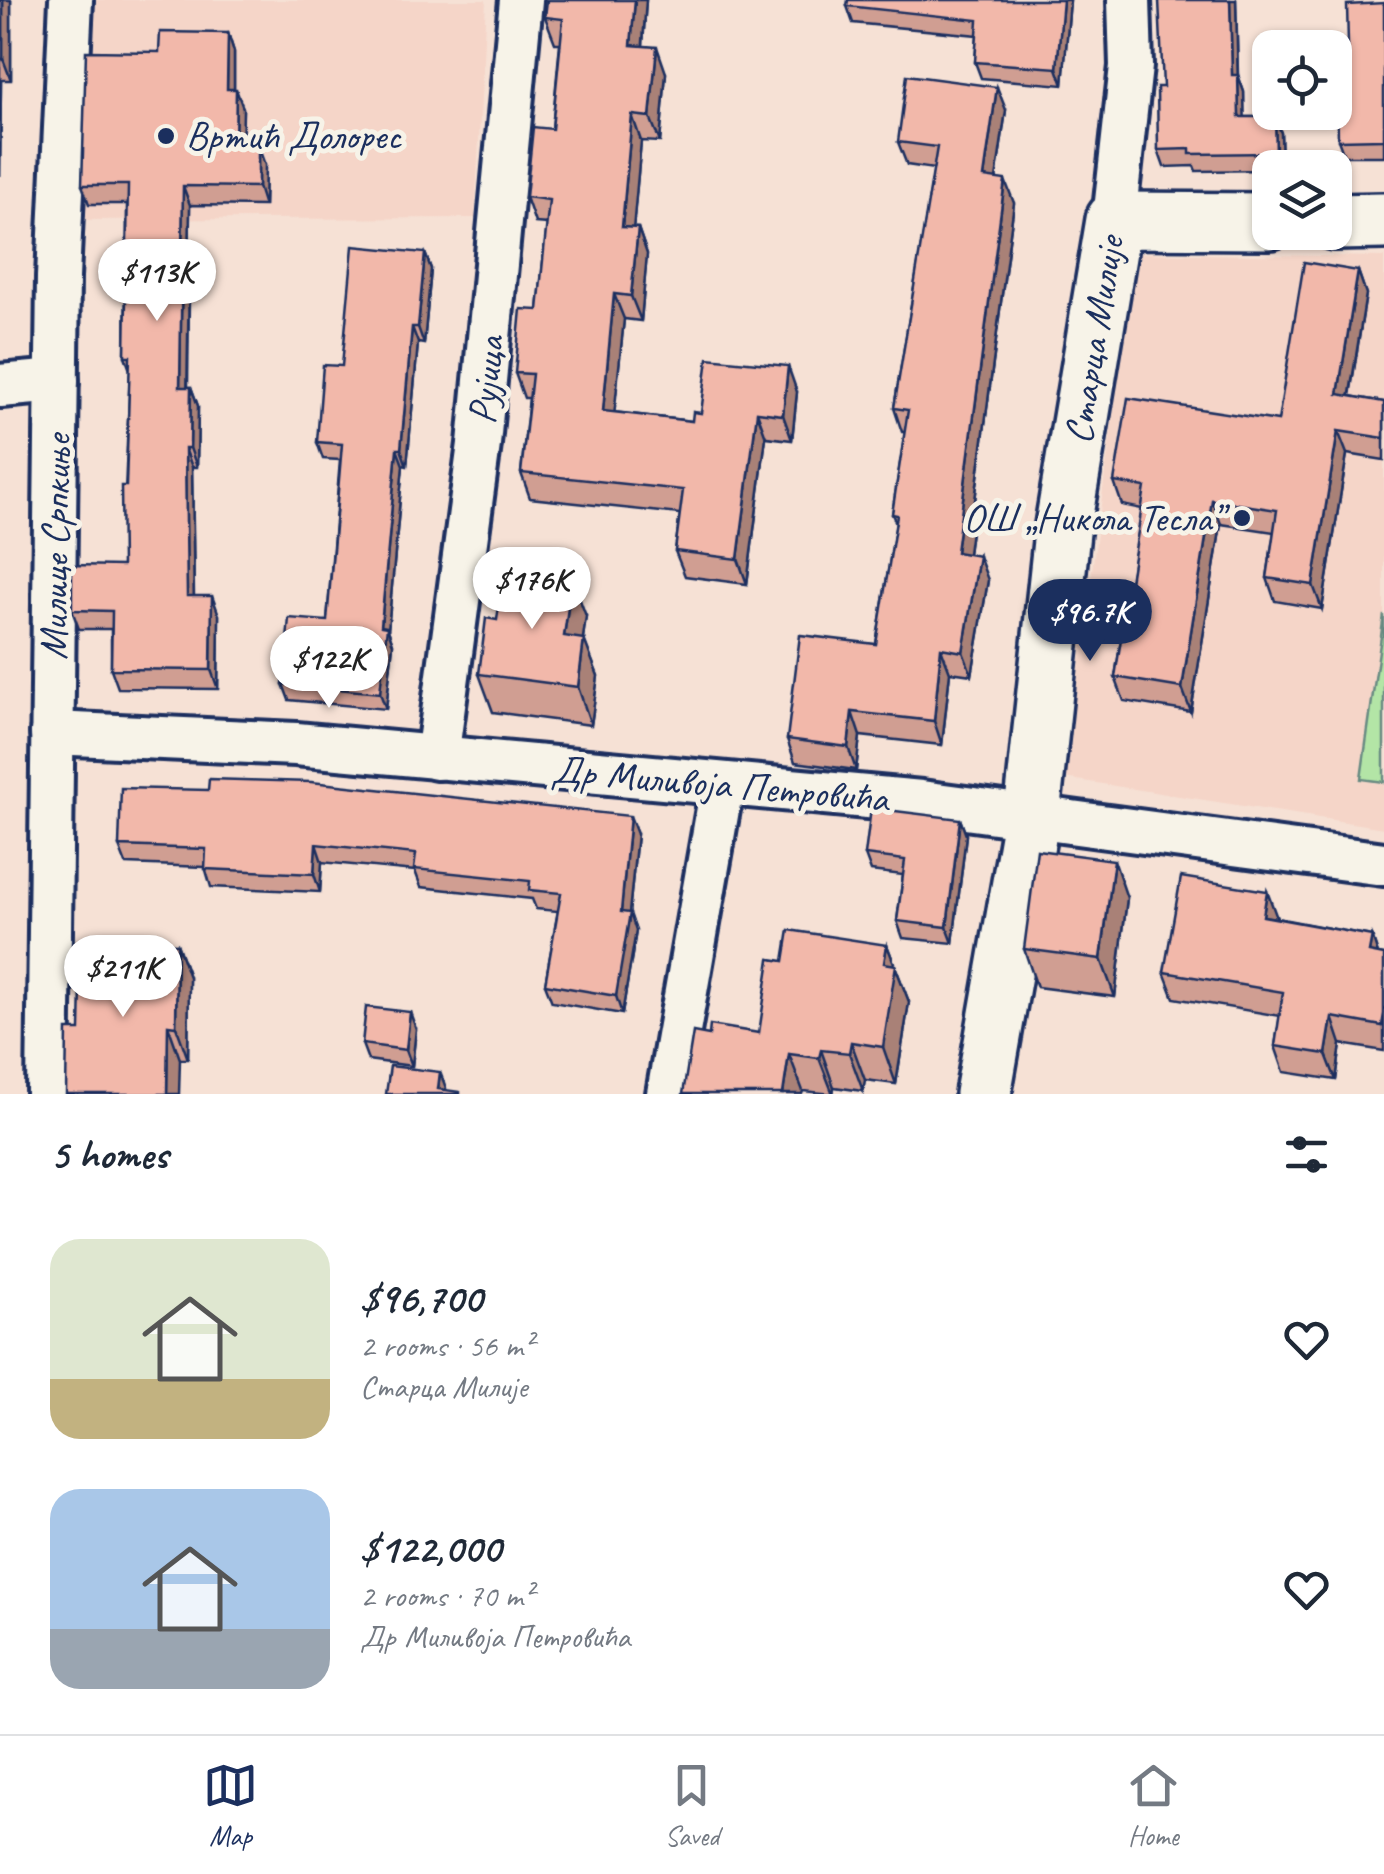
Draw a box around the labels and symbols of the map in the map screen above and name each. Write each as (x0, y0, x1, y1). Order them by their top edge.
place label: Вртић Долорес (186, 111, 402, 161)
marker: Вртић Долорес (155, 125, 177, 147)
street label: Старца Милије (1053, 230, 1136, 447)
pin: $113K (87, 239, 227, 324)
street label: Рујица (457, 331, 516, 426)
street label: Милице Српкиње (28, 431, 82, 660)
place label: ОШ „Никола Тесла” (963, 493, 1230, 543)
marker: ОШ „Никола Тесла” (1231, 507, 1253, 529)
pin: $176K (462, 547, 602, 632)
pin: $96.7K (1009, 579, 1171, 664)
pin: $122K (259, 626, 399, 711)
street label: Др Миливоја Петровића (550, 744, 893, 824)
pin: $211K (53, 935, 193, 1020)

